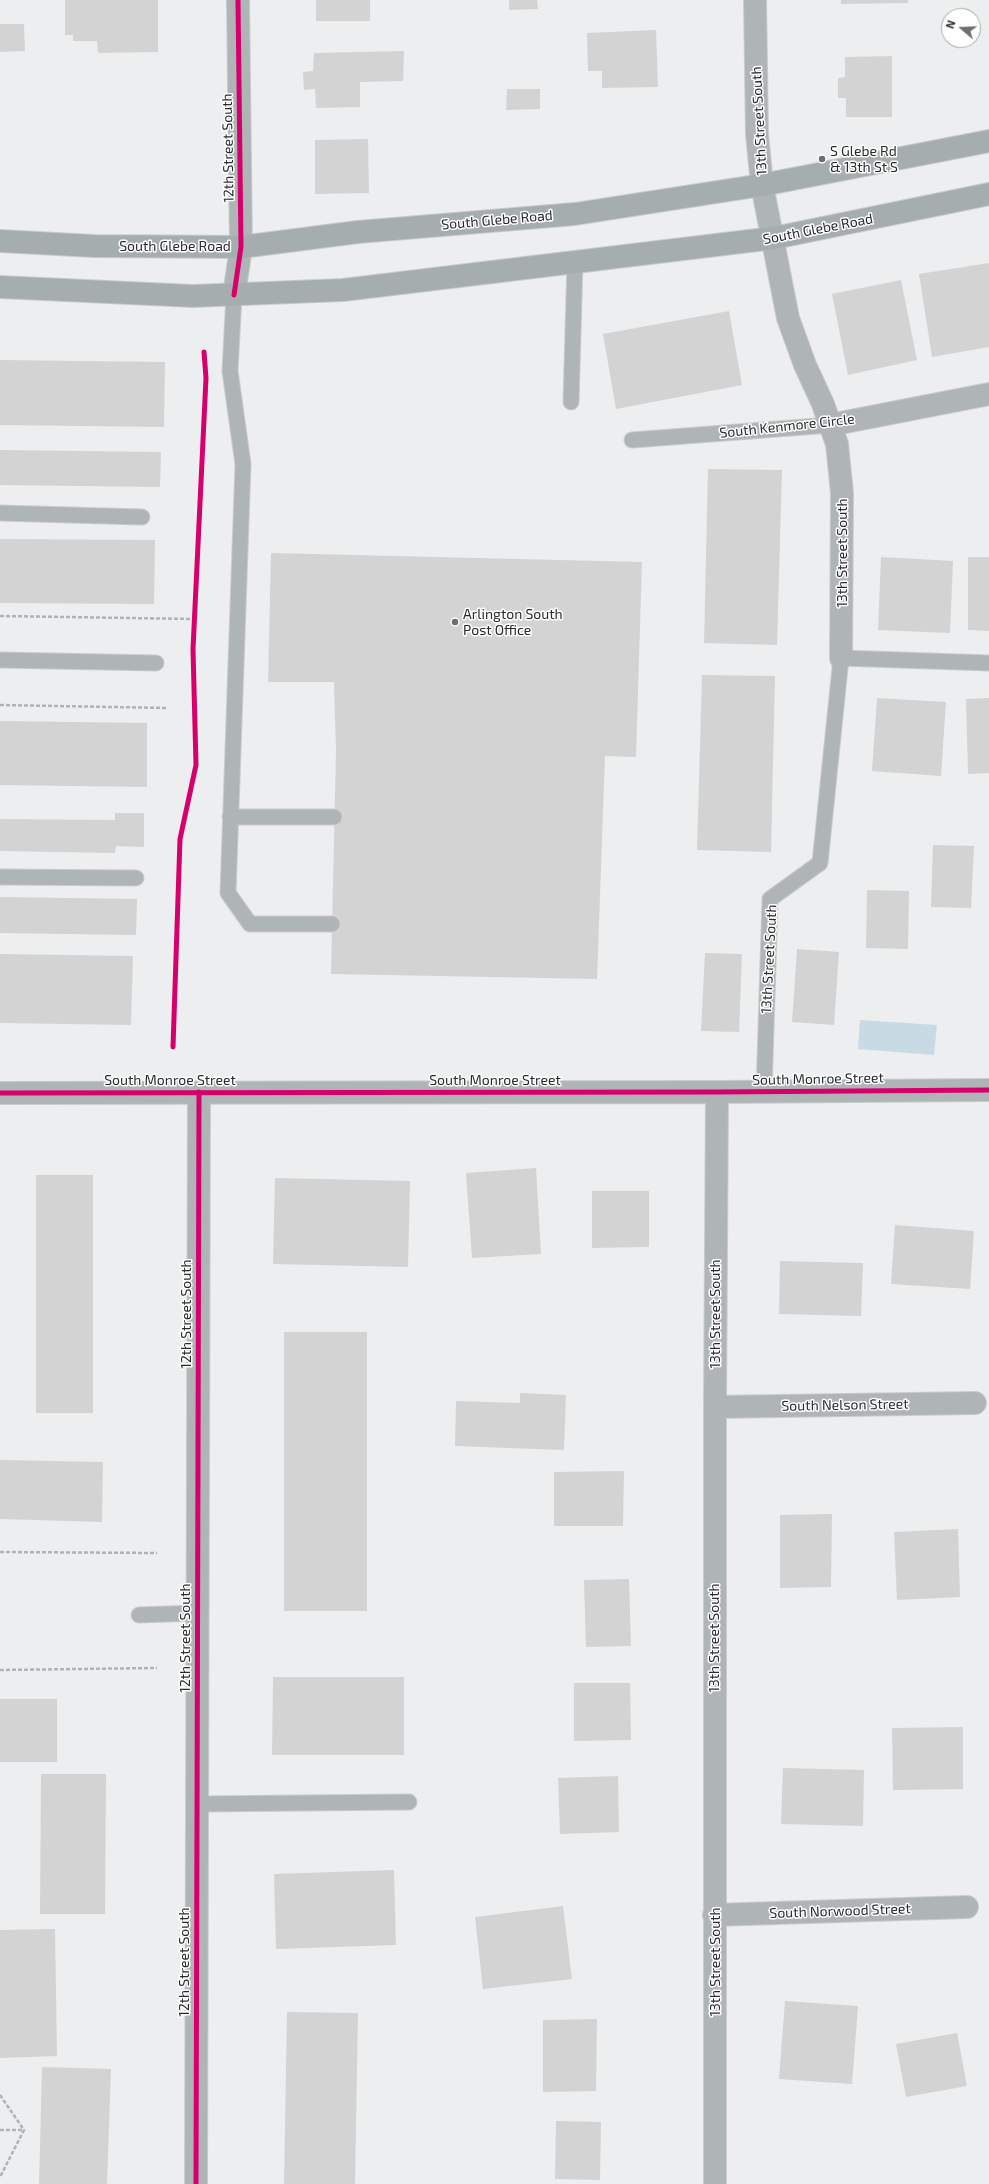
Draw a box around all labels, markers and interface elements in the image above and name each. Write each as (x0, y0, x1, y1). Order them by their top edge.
north arrow (941, 8, 981, 48)
text: N (943, 18, 958, 30)
street label: 13th Street South (748, 66, 770, 176)
street label: 12th Street South (219, 93, 237, 203)
place label: S Glebe Rd & 13th St S (830, 143, 898, 176)
marker: S Glebe Rd & 13th St S (817, 154, 827, 164)
street label: South Glebe Road (441, 207, 553, 233)
street label: South Glebe Road (762, 210, 874, 248)
street label: South Glebe Road (119, 238, 231, 254)
street label: South Kenmore Circle (719, 411, 855, 441)
street label: 13th Street South (834, 498, 850, 608)
place label: Arlington South Post Office (463, 606, 563, 638)
marker: Arlington South Post Office (450, 617, 460, 627)
street label: 13th Street South (758, 904, 780, 1014)
street label: South Monroe Street (752, 1069, 884, 1089)
street label: South Monroe Street (104, 1072, 236, 1088)
street label: South Monroe Street (429, 1072, 561, 1088)
street label: 12th Street South (178, 1259, 194, 1369)
street label: 13th Street South (707, 1259, 723, 1369)
street label: South Nelson Street (781, 1395, 909, 1415)
street label: 12th Street South (177, 1583, 193, 1693)
street label: 13th Street South (706, 1583, 722, 1693)
street label: South Norwood Street (769, 1900, 911, 1922)
street label: 12th Street South (176, 1907, 192, 2017)
street label: 13th Street South (707, 1907, 723, 2017)

